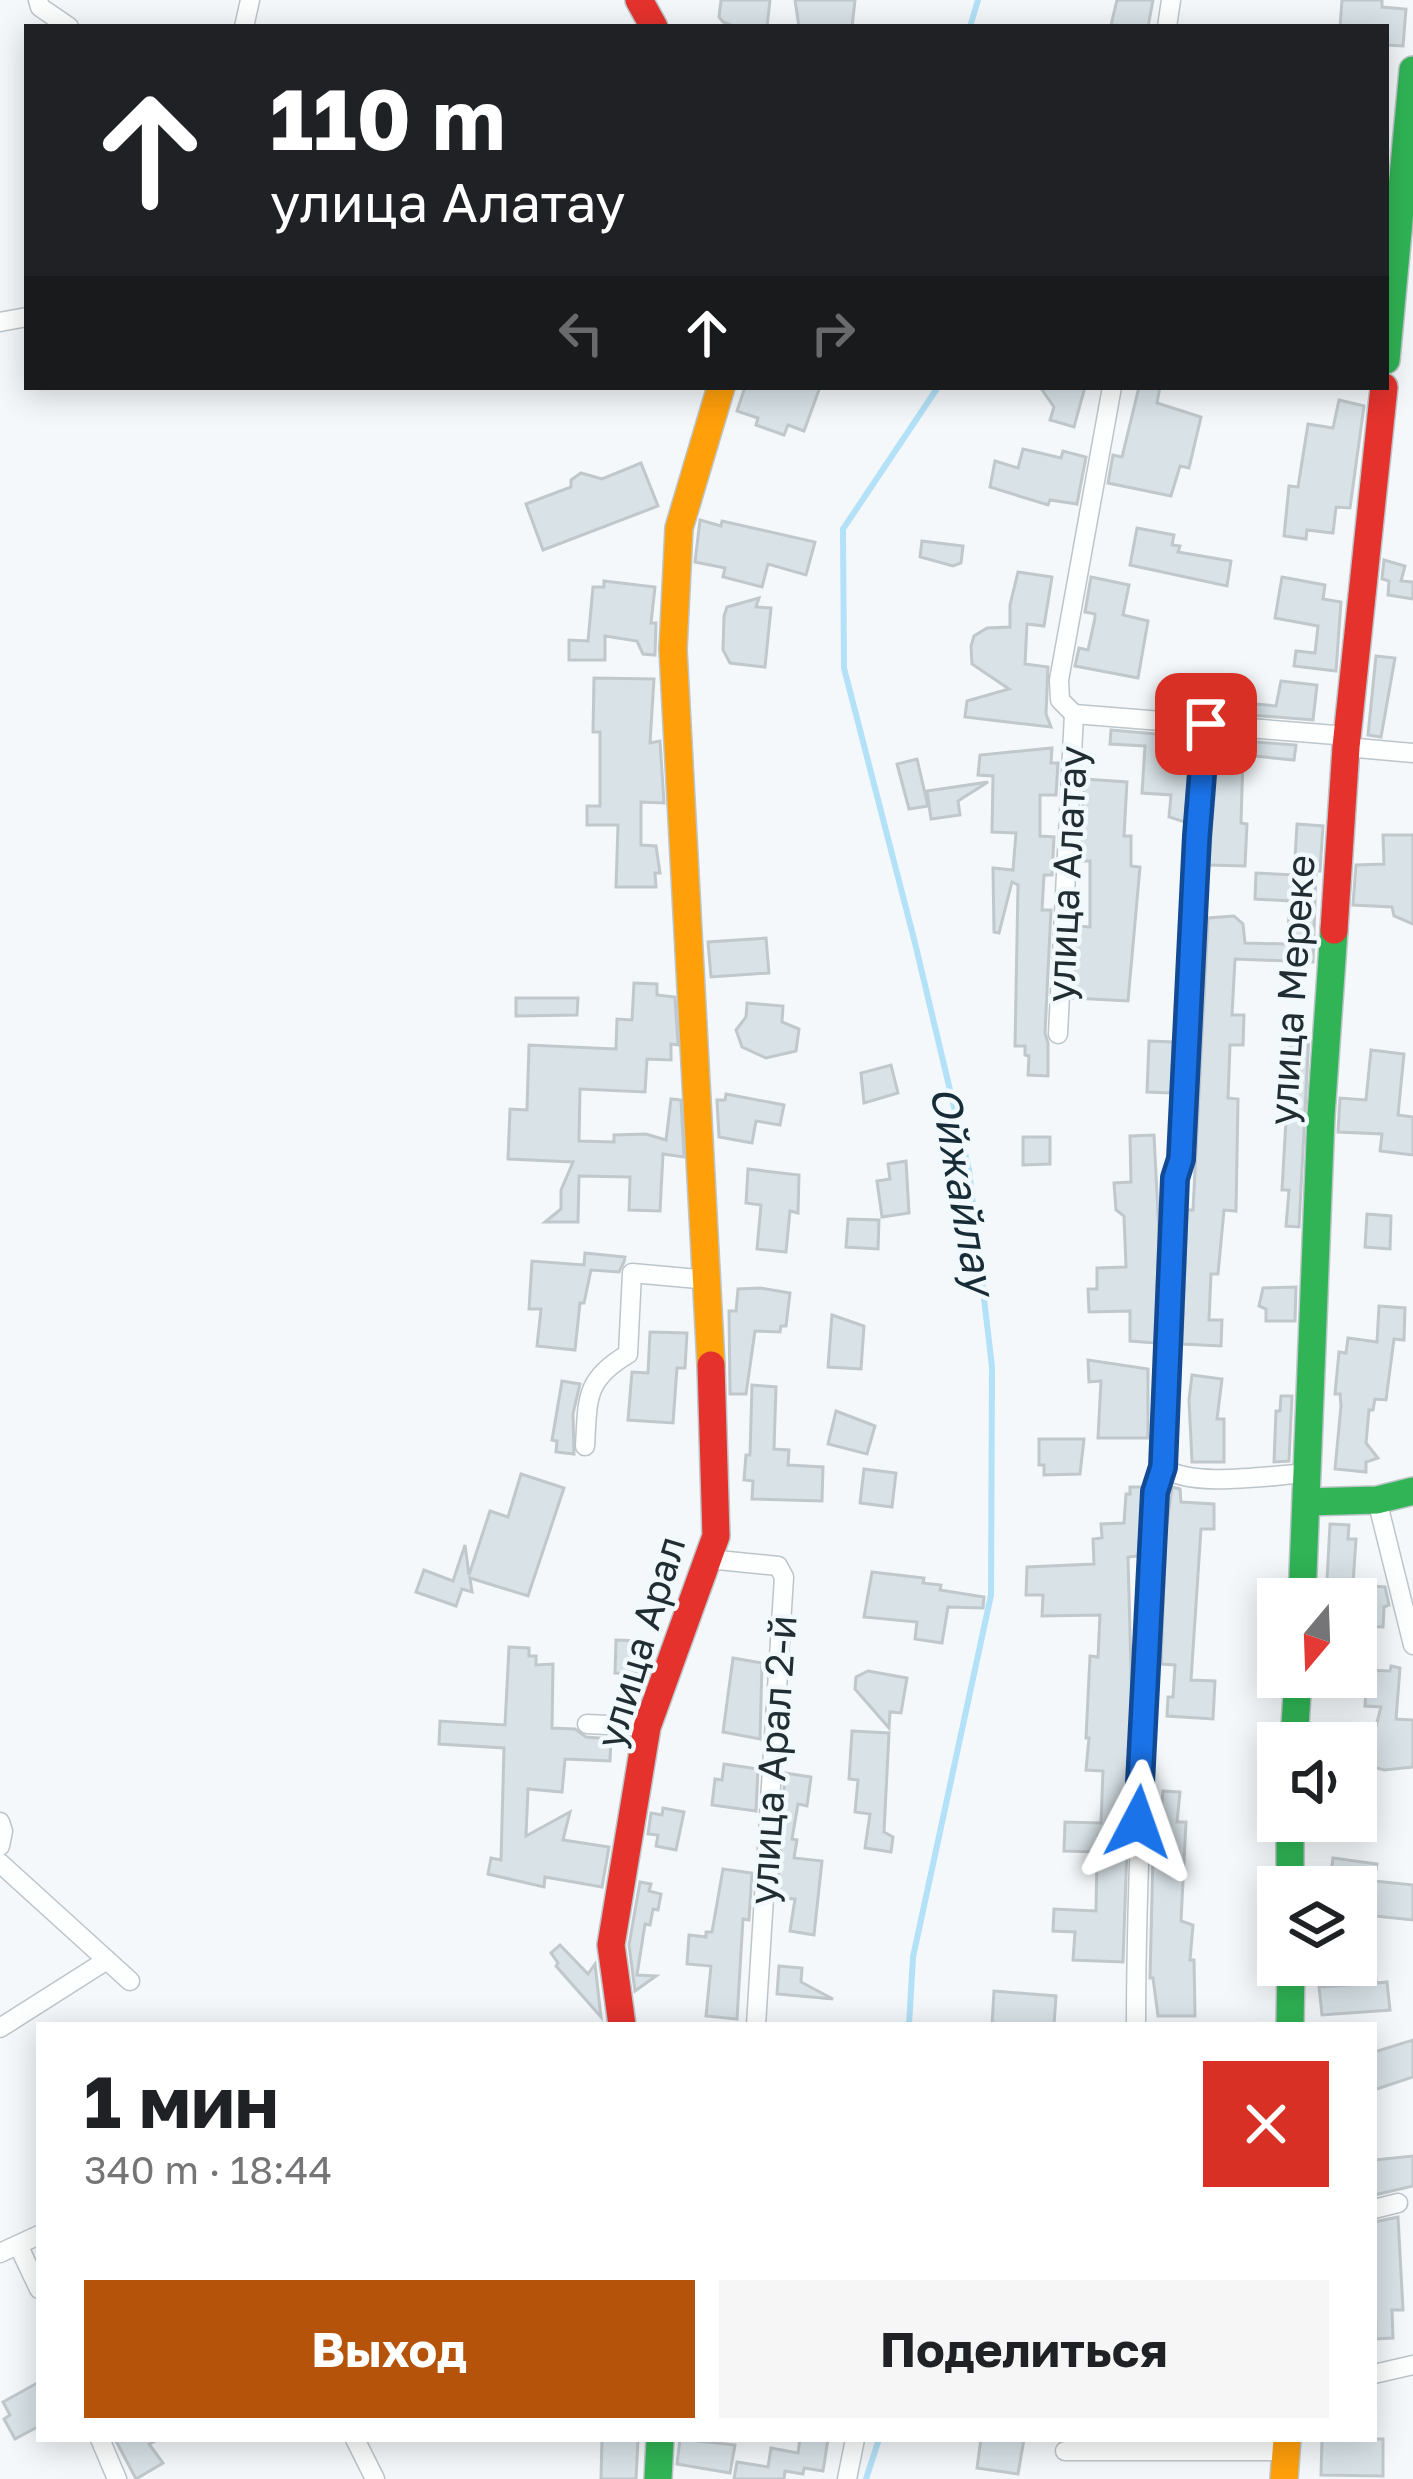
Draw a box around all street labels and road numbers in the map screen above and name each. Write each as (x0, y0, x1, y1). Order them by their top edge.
street label: улица Алатау (1036, 744, 1096, 1003)
street label: улица Мереке (1258, 853, 1324, 1127)
street label: улица Арал (586, 1530, 694, 1754)
street label: улица Арал 2-й (738, 1614, 806, 1906)

